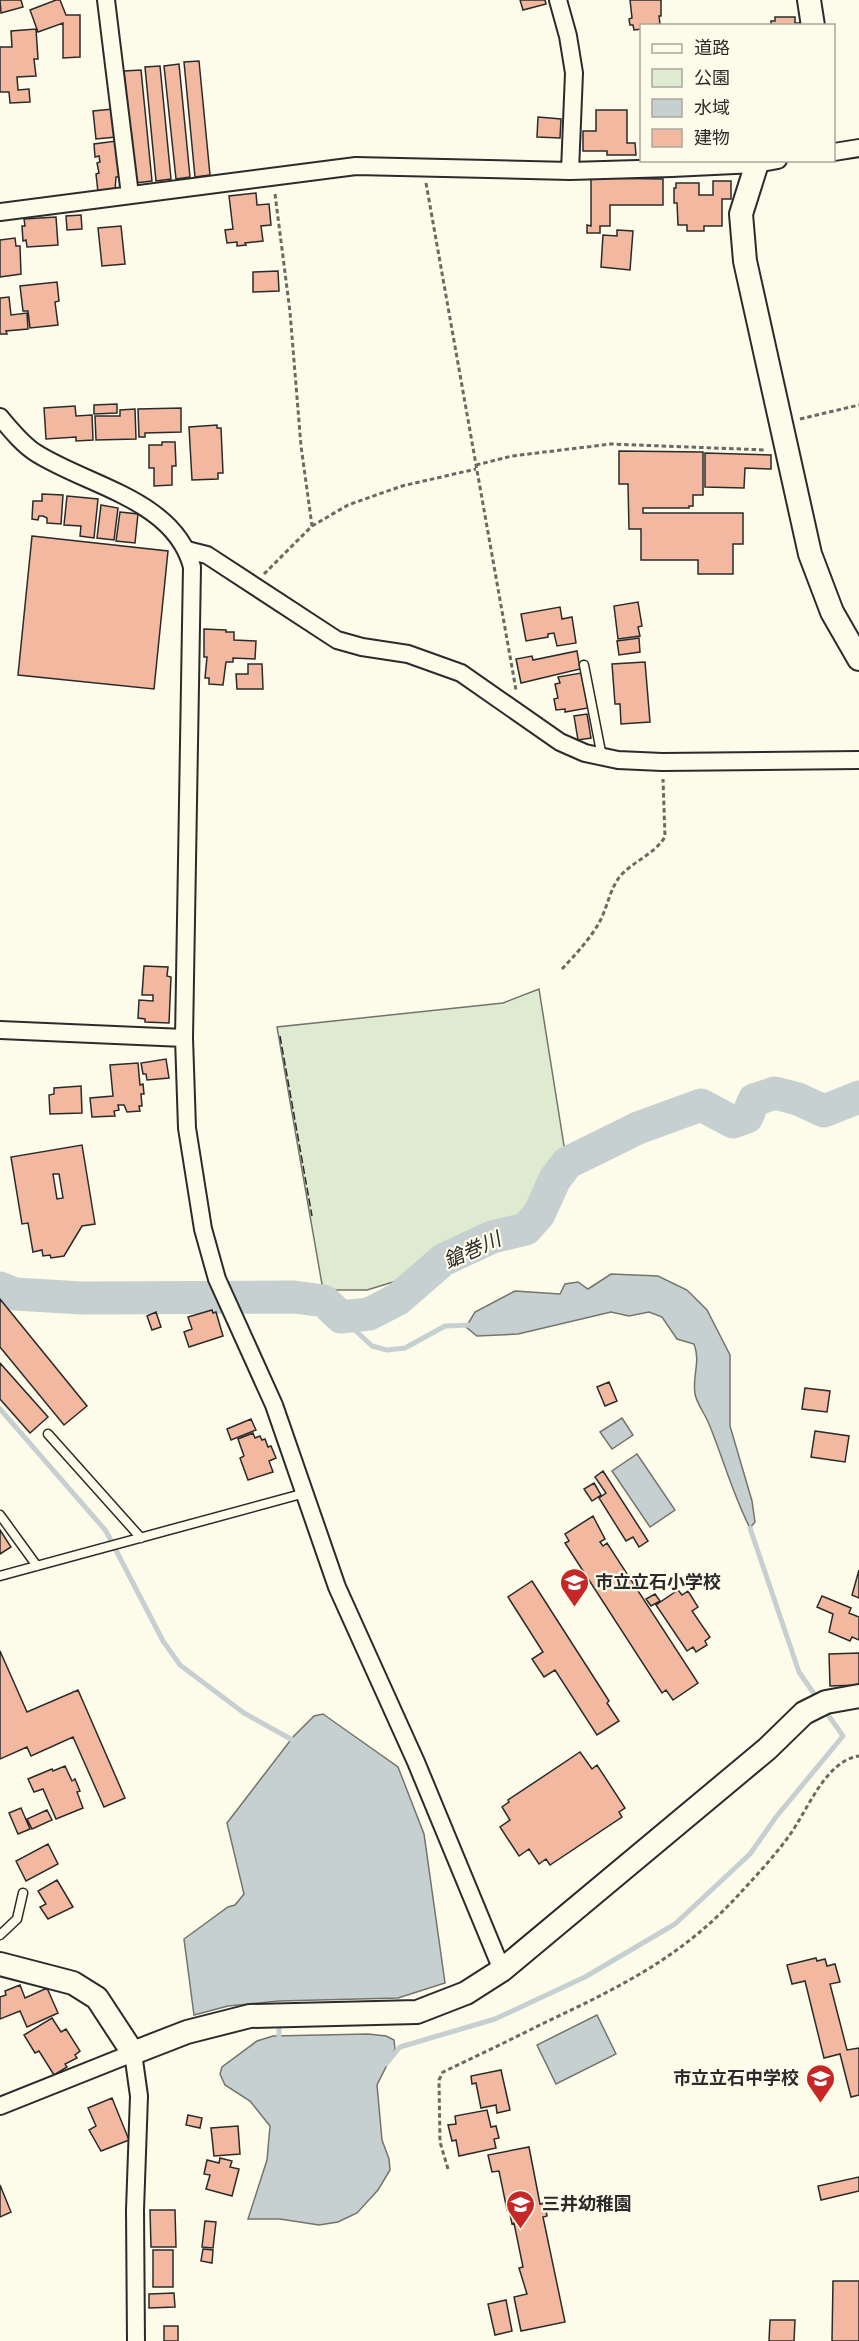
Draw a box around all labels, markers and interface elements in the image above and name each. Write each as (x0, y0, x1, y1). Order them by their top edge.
legend (640, 24, 835, 162)
text: 道路 (694, 37, 730, 59)
text: 公園 (694, 67, 730, 89)
text: 水域 (694, 97, 730, 119)
text: 建物 (694, 127, 730, 149)
water label: 鎗巻川 (440, 1226, 506, 1273)
school or university icon: 市立立石小学校 (558, 1566, 590, 1608)
place label: 市立立石小学校 (595, 1571, 721, 1593)
school or university icon: 市立立石中学校 (804, 2062, 836, 2104)
place label: 市立立石中学校 (673, 2067, 799, 2089)
school or university icon: 三井幼稚園 (505, 2188, 537, 2230)
place label: 三井幼稚園 (542, 2193, 632, 2215)

